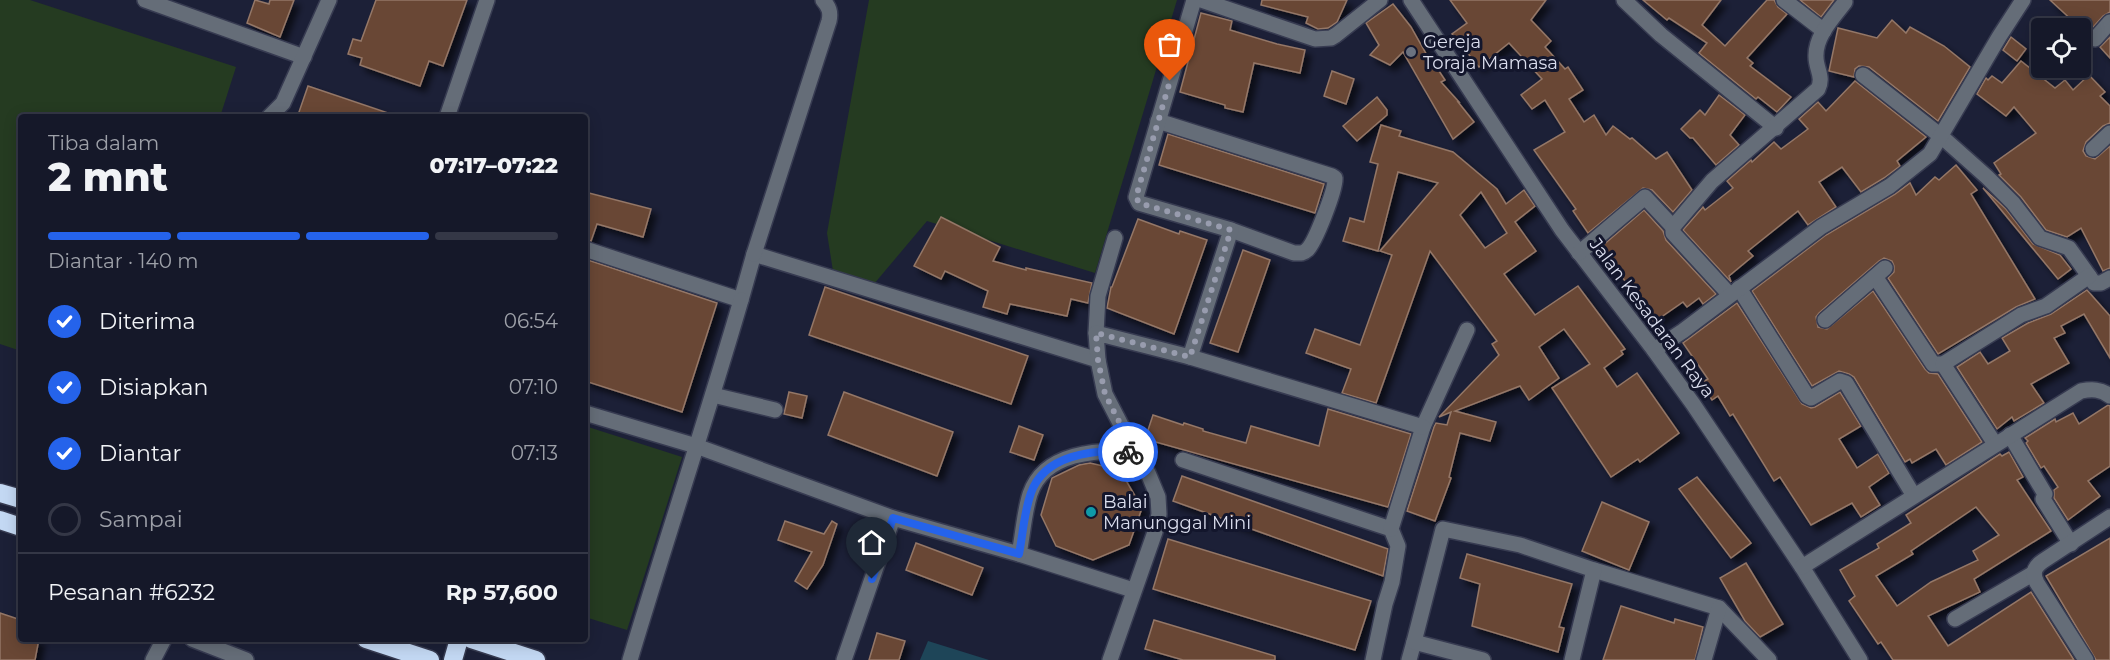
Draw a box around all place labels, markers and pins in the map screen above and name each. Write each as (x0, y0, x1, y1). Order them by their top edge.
pin (1144, 19, 1195, 81)
place label: Gereja Toraja Mamasa (1423, 31, 1558, 74)
marker: Gereja Toraja Mamasa (1404, 45, 1418, 59)
place label: Balai Manunggal Mini (1103, 491, 1251, 534)
marker: Balai Manunggal Mini (1084, 505, 1098, 519)
pin (846, 517, 897, 579)

